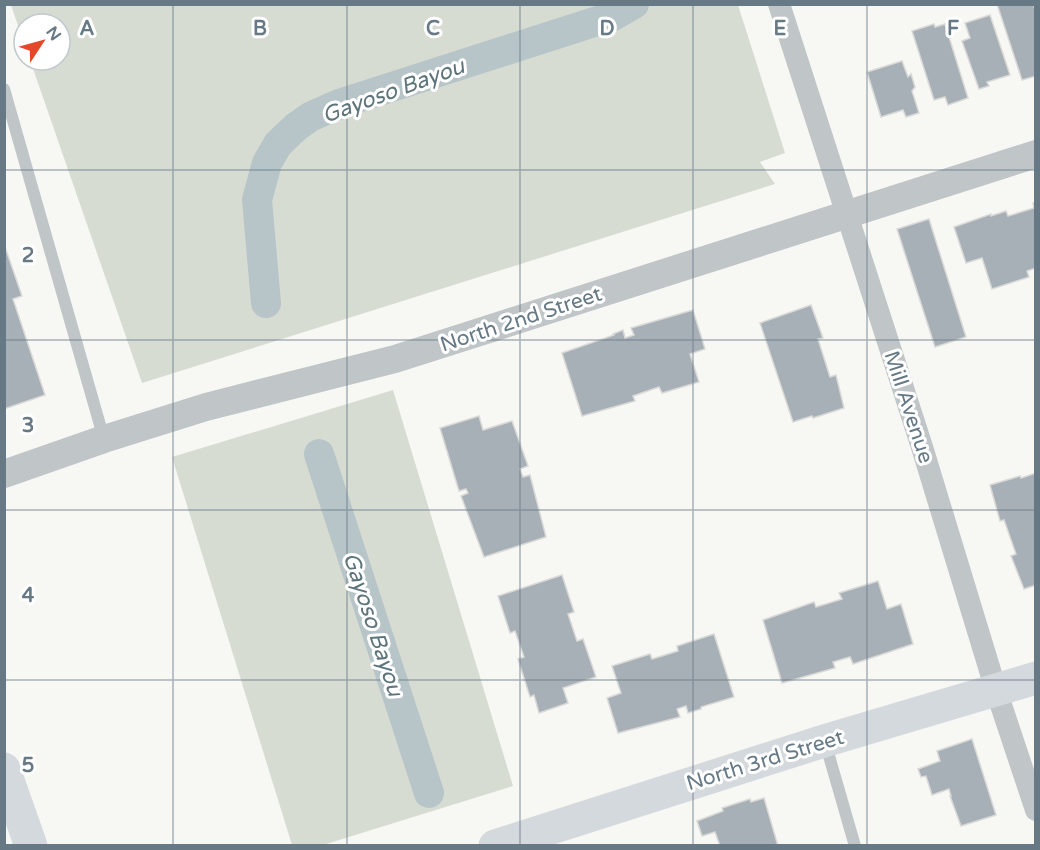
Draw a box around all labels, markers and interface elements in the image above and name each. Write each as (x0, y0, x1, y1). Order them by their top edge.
north arrow (12, 12, 72, 72)
text: A (80, 17, 95, 41)
text: B (253, 17, 267, 41)
text: C (426, 17, 440, 41)
text: D (599, 17, 615, 41)
text: E (774, 17, 787, 41)
text: F (947, 17, 959, 41)
text: N (41, 23, 65, 45)
water label: Gayoso Bayou (319, 53, 469, 129)
text: 2 (22, 244, 34, 268)
street label: North 2nd Street (437, 282, 605, 357)
street label: Mill Avenue (879, 348, 938, 466)
text: 3 (22, 414, 34, 438)
water label: Gayoso Bayou (338, 549, 409, 701)
text: 4 (22, 584, 35, 608)
street label: North 3rd Street (683, 725, 847, 796)
text: 5 (22, 754, 34, 778)

